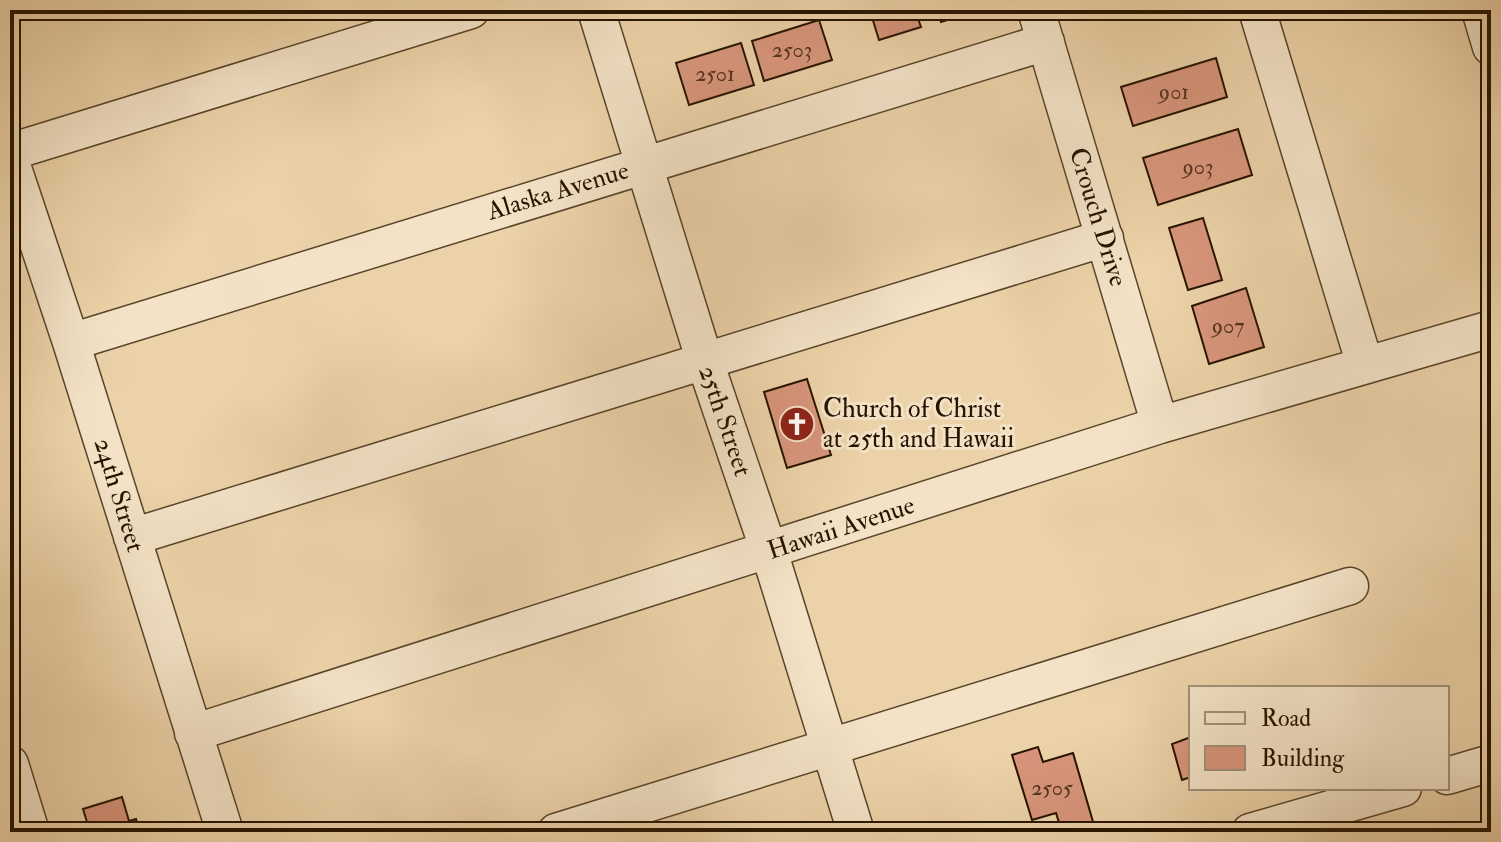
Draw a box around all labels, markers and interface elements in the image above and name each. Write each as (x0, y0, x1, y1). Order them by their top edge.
house number: 2503 (772, 36, 812, 64)
house number: 2501 (695, 60, 735, 88)
house number: 901 (1157, 78, 1189, 106)
street label: Crouch Drive (1062, 144, 1134, 290)
house number: 903 (1181, 153, 1214, 181)
street label: Alaska Avenue (482, 154, 633, 228)
house number: 907 (1210, 312, 1244, 340)
street label: 25th Street (691, 362, 759, 480)
place label: Church of Christ at 25th and Hawaii (823, 393, 1014, 455)
church icon: Church of Christ at 25th and Hawaii (778, 405, 816, 443)
street label: 24th Street (87, 434, 151, 556)
street label: Hawaii Avenue (763, 489, 919, 567)
legend (1189, 686, 1449, 790)
text: Road (1261, 703, 1311, 734)
text: Building (1261, 743, 1345, 774)
house number: 2505 (1031, 774, 1073, 802)

